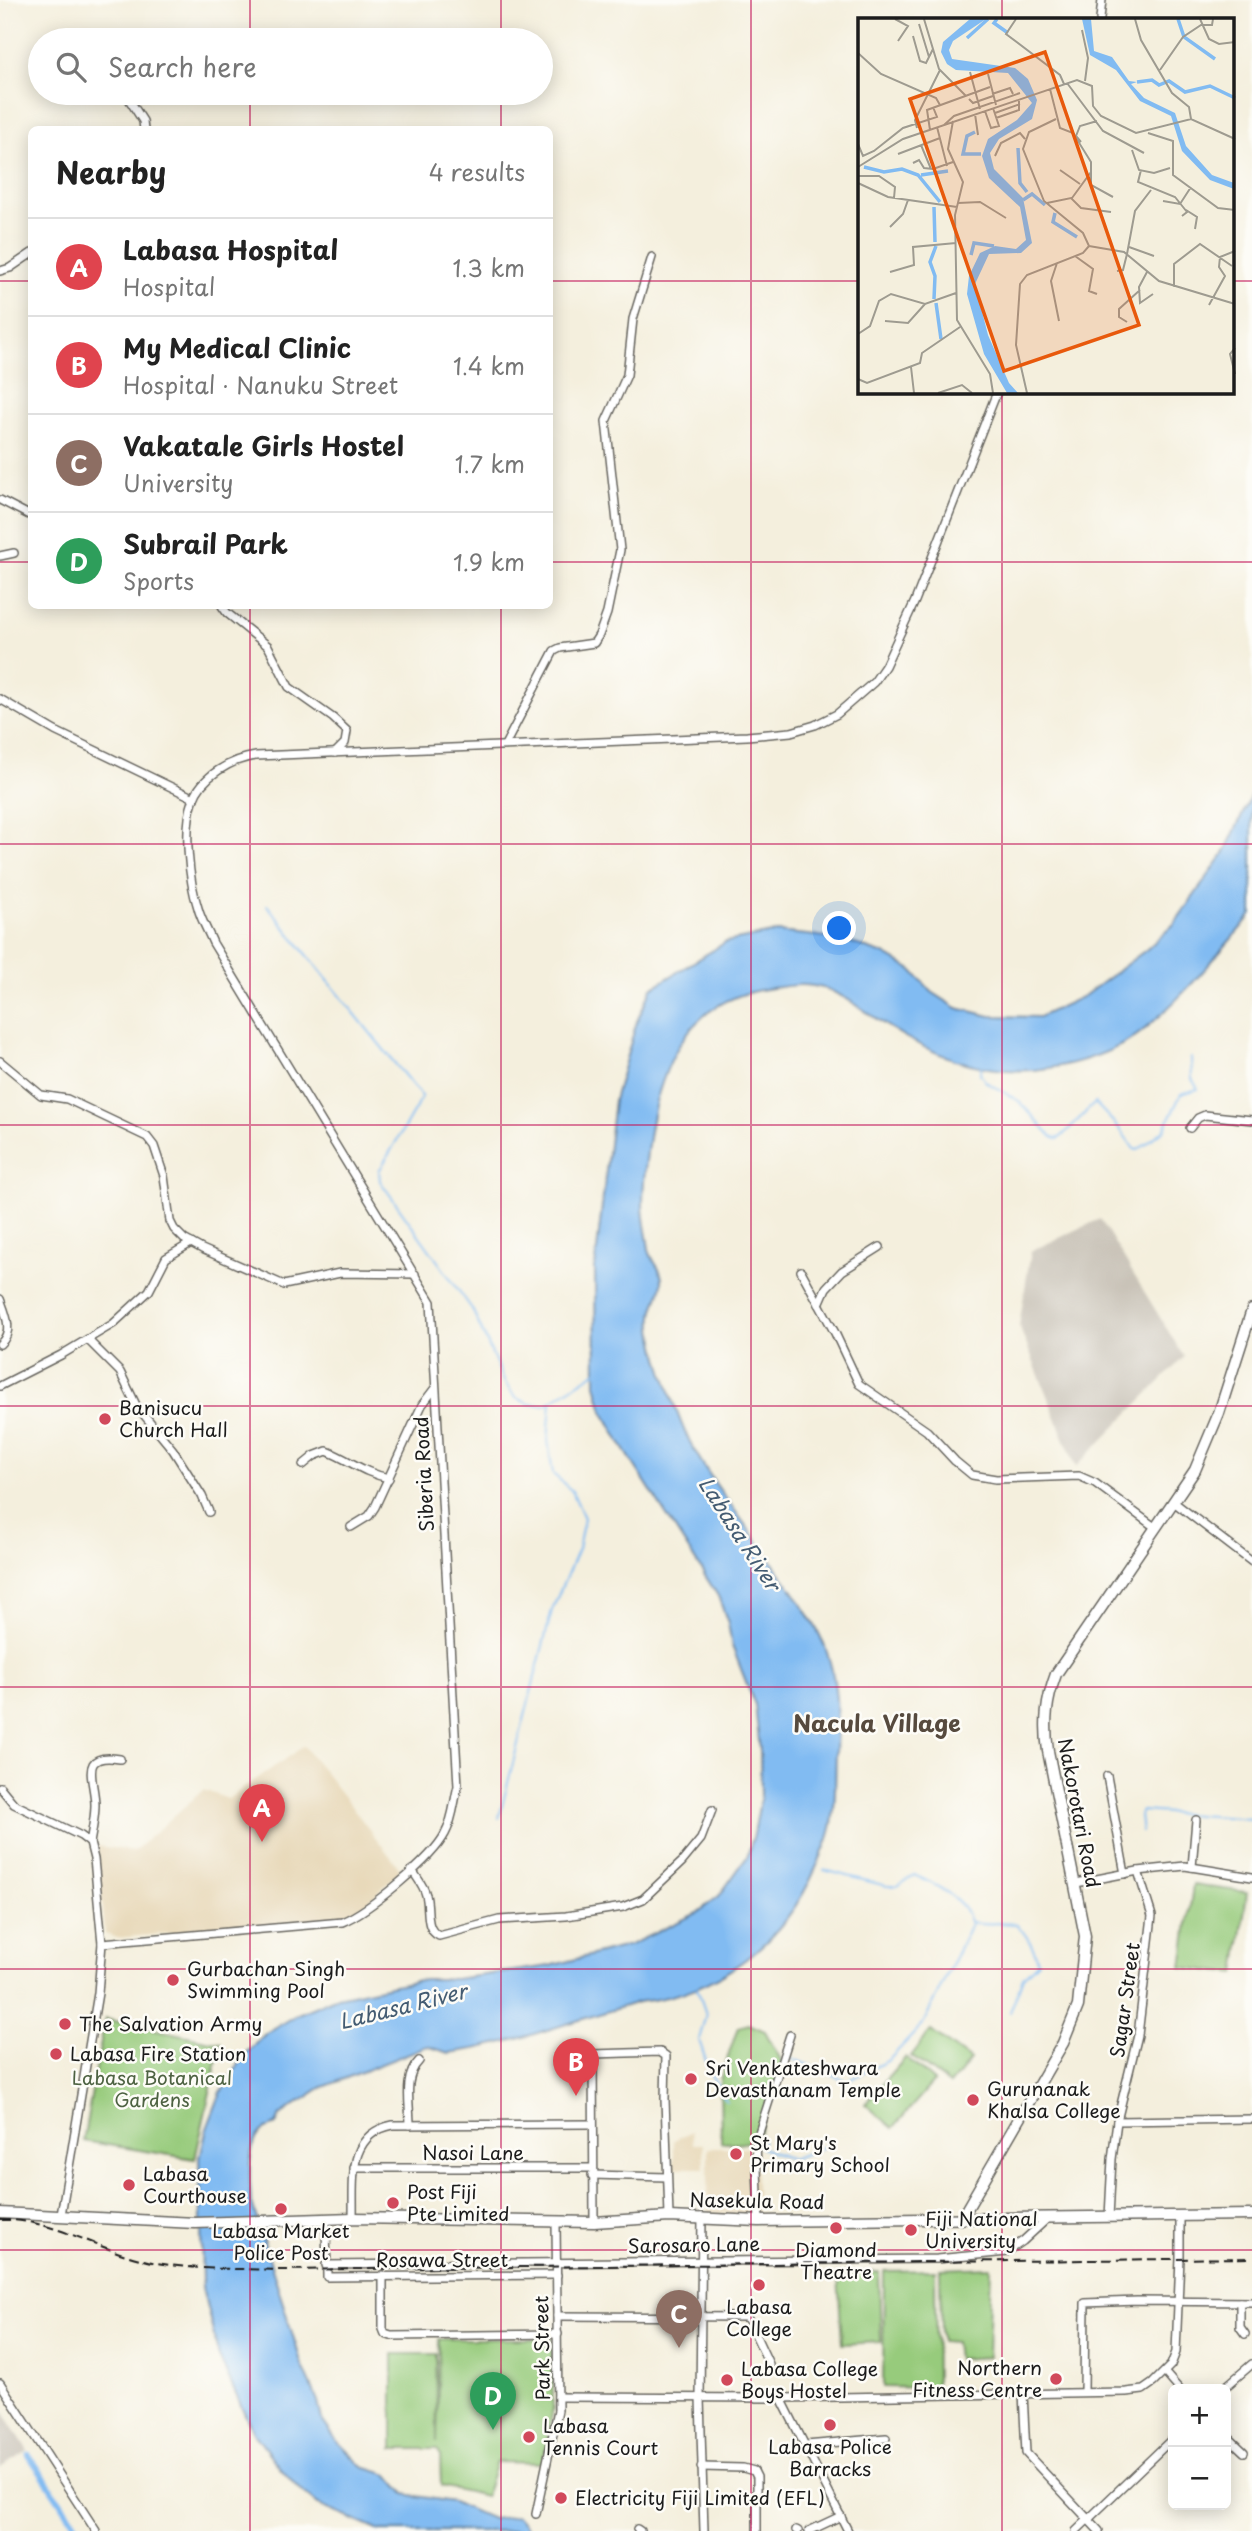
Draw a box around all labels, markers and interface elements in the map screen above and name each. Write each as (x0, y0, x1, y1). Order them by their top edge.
inset map (858, 18, 1234, 394)
search box (28, 28, 553, 105)
text: Search here (108, 47, 257, 86)
icon: search (52, 48, 90, 86)
text: Nearby (56, 149, 166, 194)
text: 4 results (429, 154, 525, 189)
text: Labasa Hospital (123, 230, 338, 269)
text: A (70, 250, 88, 285)
text: 1.3 km (453, 250, 525, 285)
text: Hospital (123, 269, 215, 304)
text: My Medical Clinic (123, 328, 351, 367)
text: B (71, 348, 87, 383)
text: 1.4 km (453, 348, 525, 383)
text: Hospital · Nanuku Street (123, 367, 398, 402)
text: Vakatale Girls Hostel (123, 426, 404, 465)
text: C (70, 446, 88, 481)
text: 1.7 km (455, 446, 525, 481)
text: University (123, 465, 233, 500)
text: Subrail Park (123, 524, 288, 563)
text: D (70, 544, 88, 579)
text: 1.9 km (453, 544, 525, 579)
text: Sports (123, 563, 194, 598)
your location (822, 911, 856, 945)
place label: Banisucu Church Hall (119, 1393, 228, 1443)
marker: Banisucu Church Hall (97, 1411, 113, 1427)
street label: Siberia Road (406, 1416, 440, 1532)
water label: Labasa River (692, 1470, 791, 1598)
district label: Nacula Village (793, 1705, 961, 1740)
street label: Nakorotari Road (1052, 1736, 1108, 1890)
pin: A (239, 1784, 285, 1842)
street label: Sagar Street (1102, 1940, 1146, 2059)
place label: Gurbachan Singh Swimming Pool (187, 1954, 345, 2004)
marker: Gurbachan Singh Swimming Pool (165, 1972, 181, 1988)
water label: Labasa River (335, 1973, 472, 2036)
place label: The Salvation Army (79, 2009, 262, 2037)
marker: The Salvation Army (57, 2016, 73, 2032)
pin: B (553, 2038, 599, 2096)
place label: Labasa Fire Station (70, 2039, 247, 2067)
marker: Labasa Fire Station (48, 2046, 64, 2062)
place label: Sri Venkateshwara Devasthanam Temple (705, 2053, 901, 2103)
park label: Labasa Botanical Gardens (72, 2063, 232, 2113)
marker: Sri Venkateshwara Devasthanam Temple (683, 2071, 699, 2087)
place label: Gurunanak Khalsa College (987, 2074, 1121, 2124)
marker: Gurunanak Khalsa College (965, 2092, 981, 2108)
place label: St Mary's Primary School (750, 2128, 890, 2178)
street label: Nasoi Lane (422, 2138, 524, 2166)
marker: St Mary's Primary School (728, 2146, 744, 2162)
place label: Labasa Courthouse (143, 2159, 247, 2209)
marker: Labasa Courthouse (121, 2177, 137, 2193)
place label: Post Fiji Pte Limited (407, 2177, 509, 2227)
street label: Nasekula Road (689, 2185, 825, 2215)
marker: Post Fiji Pte Limited (385, 2195, 401, 2211)
marker: Labasa Market Police Post (273, 2201, 289, 2217)
place label: Fiji National University (925, 2204, 1038, 2254)
place label: Labasa Market Police Post (212, 2216, 350, 2266)
marker: Diamond Theatre (828, 2220, 844, 2236)
marker: Fiji National University (903, 2222, 919, 2238)
street label: Sarosaro Lane (628, 2229, 760, 2259)
place label: Diamond Theatre (795, 2235, 877, 2285)
street label: Rosawa Street (376, 2245, 508, 2273)
marker: Labasa College (751, 2277, 767, 2293)
pin: C (656, 2290, 702, 2348)
place label: Labasa College (726, 2292, 792, 2342)
street label: Park Street (526, 2295, 556, 2401)
place label: Northern Fitness Centre (912, 2353, 1042, 2403)
place label: Labasa College Boys Hostel (741, 2354, 878, 2404)
marker: Northern Fitness Centre (1048, 2371, 1064, 2387)
pin: D (470, 2372, 516, 2430)
marker: Labasa College Boys Hostel (719, 2372, 735, 2388)
map controls (1168, 2384, 1231, 2510)
button: + (1168, 2384, 1231, 2447)
place label: Labasa Tennis Court (543, 2411, 658, 2461)
marker: Labasa Police Barracks (822, 2417, 838, 2433)
marker: Labasa Tennis Court (521, 2429, 537, 2445)
place label: Labasa Police Barracks (768, 2432, 892, 2482)
button: − (1168, 2447, 1231, 2510)
place label: Electricity Fiji Limited (EFL) (575, 2483, 825, 2511)
marker: Electricity Fiji Limited (EFL) (553, 2490, 569, 2506)

